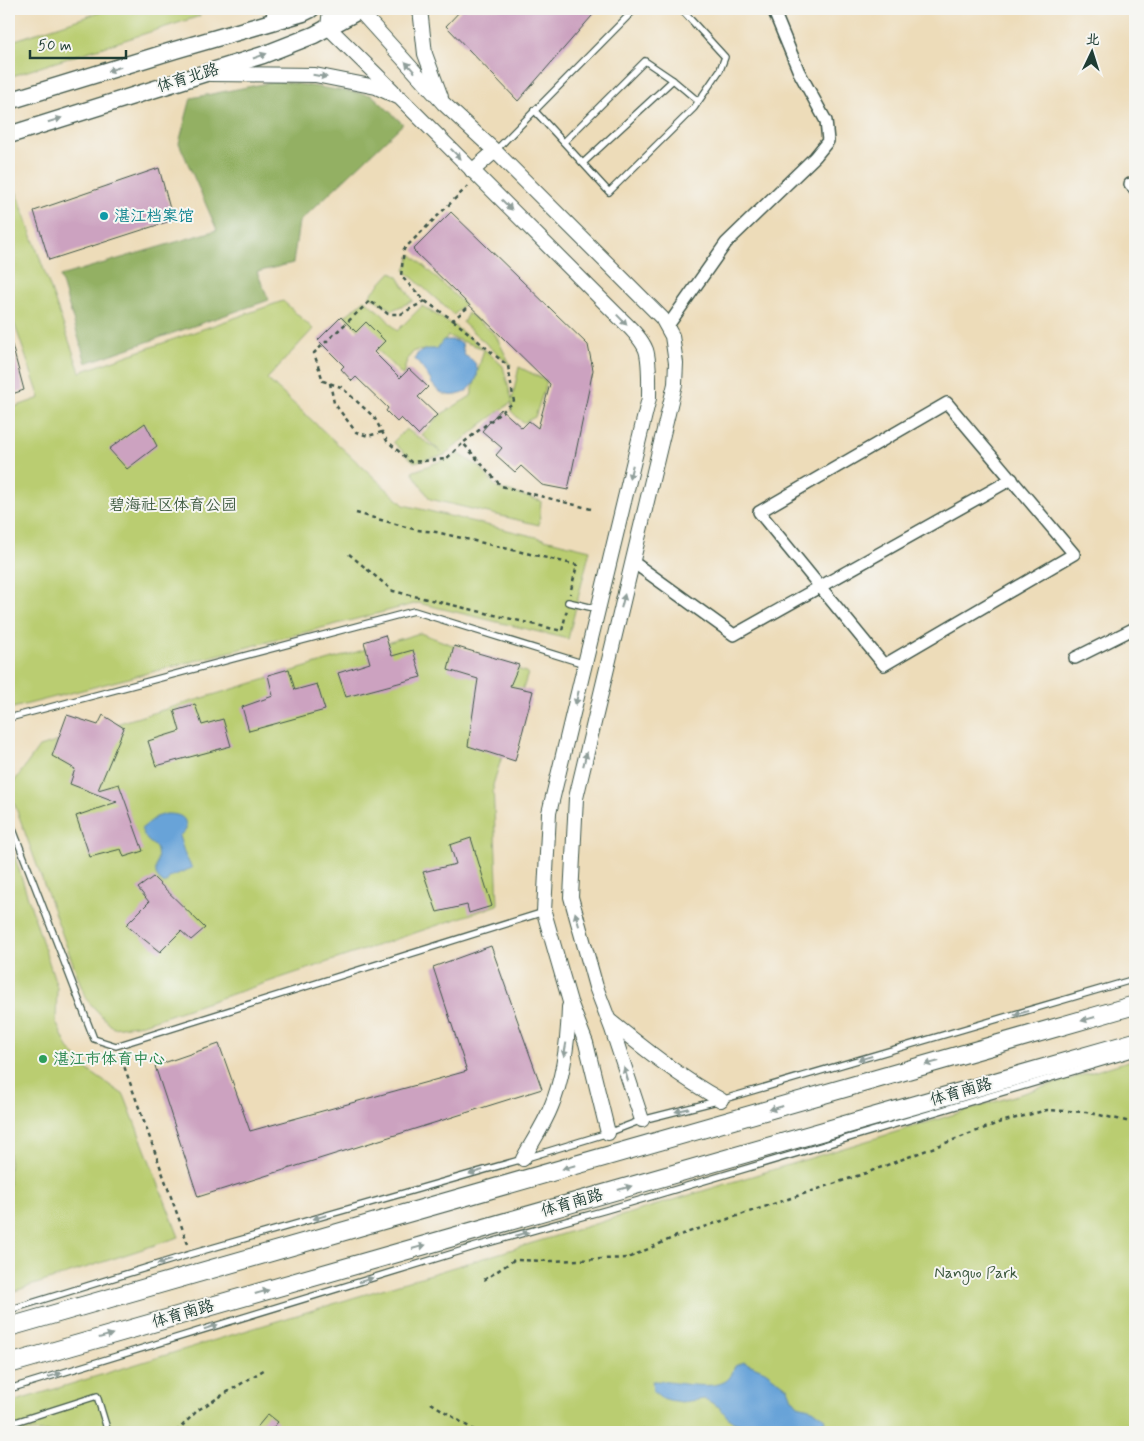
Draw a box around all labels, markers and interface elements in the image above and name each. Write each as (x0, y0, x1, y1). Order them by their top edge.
scale bar (30, 28, 126, 60)
north arrow (1066, 28, 1116, 78)
text: 北 (1085, 31, 1100, 49)
text: 50 m (38, 36, 72, 56)
one-way arrow (253, 52, 268, 59)
street label: 体育北路 (154, 59, 222, 97)
one-way arrow (404, 61, 416, 73)
one-way arrow (106, 65, 121, 73)
one-way arrow (312, 72, 328, 80)
one-way arrow (48, 116, 63, 124)
one-way arrow (450, 148, 462, 160)
one-way arrow (501, 199, 513, 211)
place label: 湛江档案馆 (114, 206, 194, 227)
marker: 湛江档案馆 (98, 210, 110, 222)
one-way arrow (616, 313, 628, 325)
one-way arrow (627, 464, 635, 479)
park label: 碧海社区体育公园 (109, 495, 237, 516)
one-way arrow (619, 593, 627, 608)
one-way arrow (573, 690, 581, 705)
one-way arrow (581, 751, 589, 766)
one-way arrow (573, 912, 581, 927)
one-way arrow (1014, 1009, 1029, 1017)
one-way arrow (1081, 1015, 1096, 1023)
one-way arrow (560, 1042, 568, 1058)
place label: 湛江市体育中心 (53, 1049, 165, 1070)
marker: 湛江市体育中心 (37, 1053, 49, 1065)
one-way arrow (858, 1055, 873, 1063)
one-way arrow (925, 1060, 940, 1068)
one-way arrow (622, 1066, 630, 1081)
street label: 体育南路 (927, 1073, 995, 1111)
one-way arrow (768, 1104, 783, 1112)
one-way arrow (674, 1106, 689, 1114)
one-way arrow (561, 1163, 577, 1171)
one-way arrow (468, 1169, 483, 1177)
one-way arrow (618, 1183, 633, 1191)
street label: 体育南路 (538, 1184, 606, 1222)
one-way arrow (312, 1213, 327, 1221)
one-way arrow (515, 1229, 530, 1237)
one-way arrow (411, 1243, 426, 1251)
one-way arrow (156, 1259, 171, 1267)
park label: Nanguo Park (934, 1263, 1018, 1285)
one-way arrow (359, 1275, 374, 1283)
one-way arrow (255, 1287, 270, 1295)
street label: 体育南路 (149, 1295, 217, 1333)
one-way arrow (203, 1323, 218, 1331)
one-way arrow (99, 1332, 114, 1340)
one-way arrow (48, 1370, 63, 1378)

